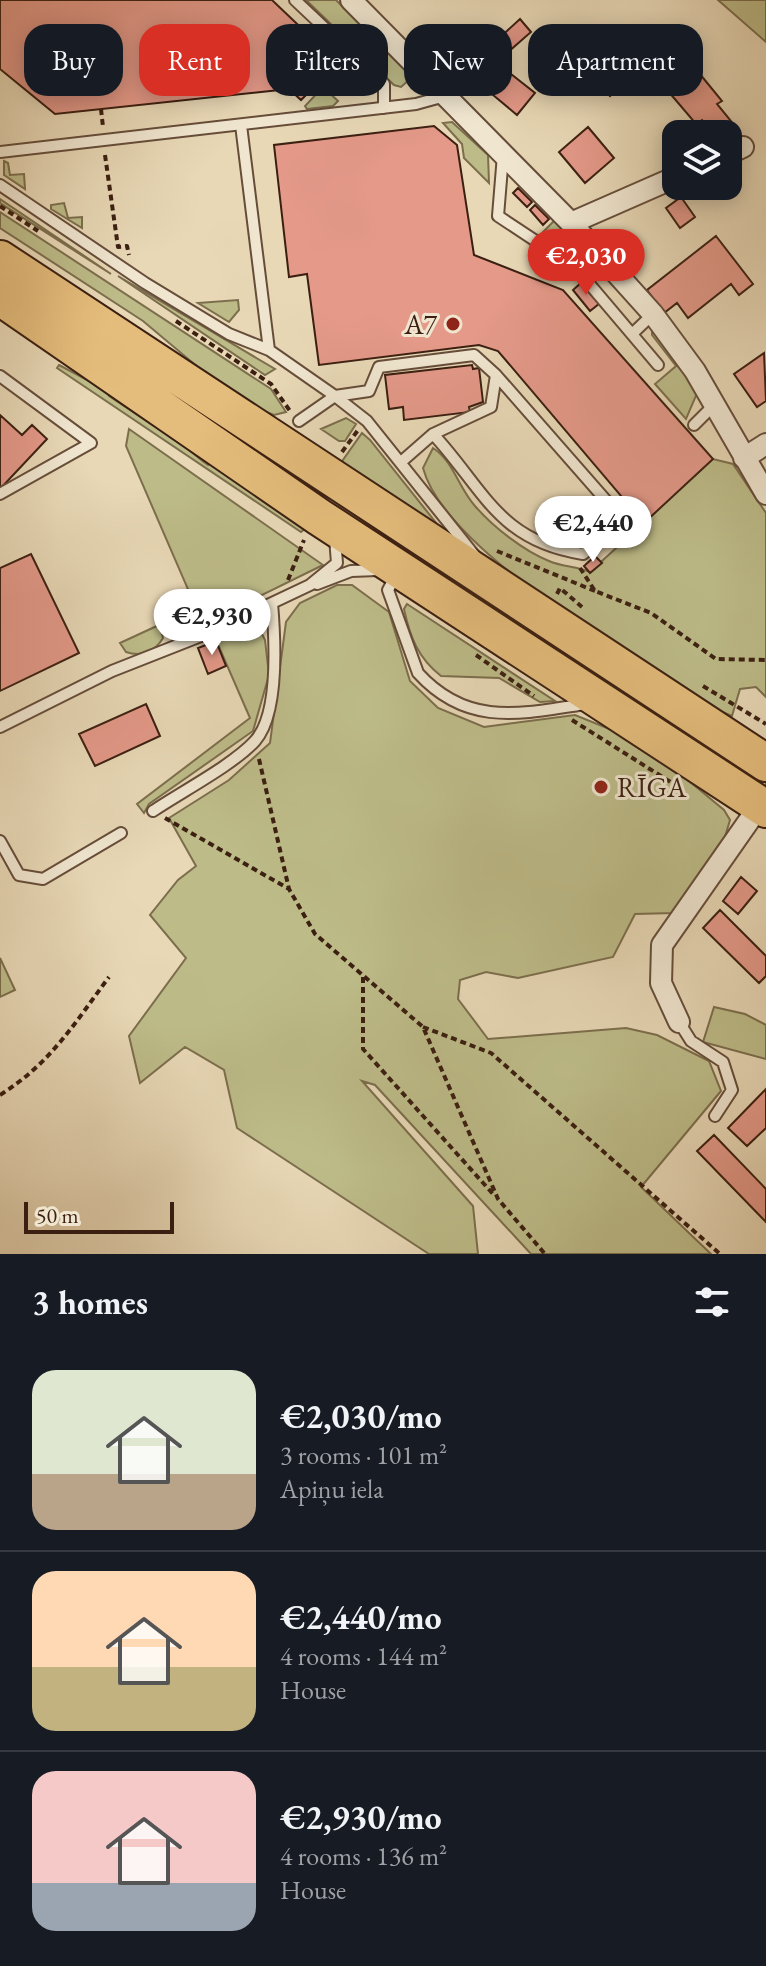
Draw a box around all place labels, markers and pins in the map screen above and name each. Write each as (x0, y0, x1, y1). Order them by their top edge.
pin: €2,030 (521, 229, 651, 297)
place label: A7 (403, 306, 438, 342)
marker: A7 (444, 315, 462, 333)
pin: €2,440 (528, 496, 658, 564)
pin: €2,930 (147, 589, 277, 657)
place label: RĪGA (617, 769, 687, 805)
marker: RĪGA (592, 778, 610, 796)

